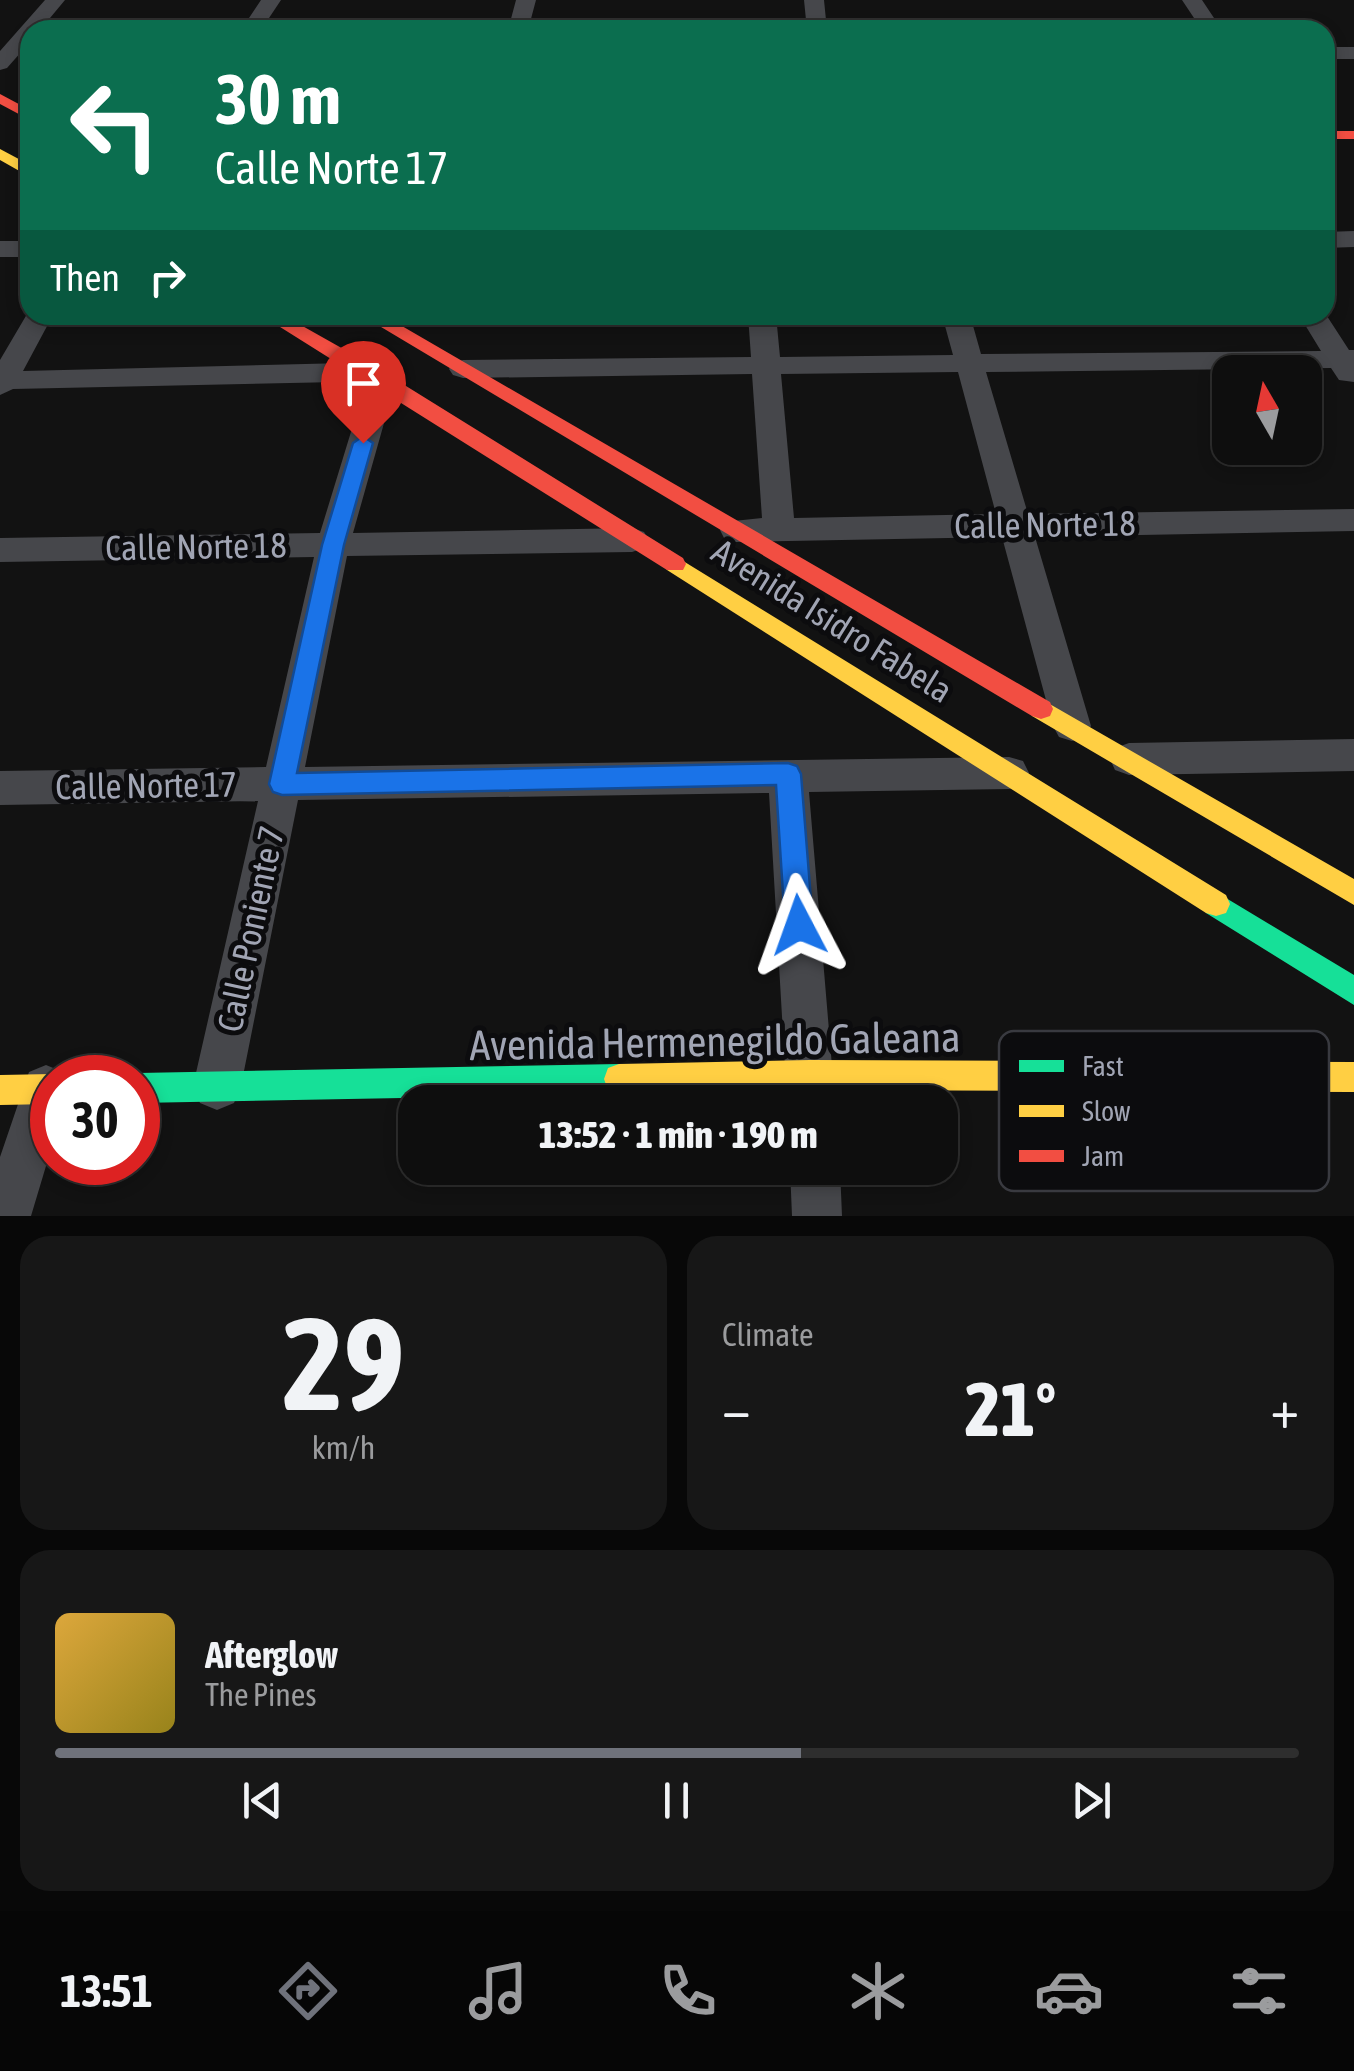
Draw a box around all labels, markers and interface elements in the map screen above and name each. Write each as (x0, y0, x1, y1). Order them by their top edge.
text: 30 m (215, 59, 341, 139)
icon: left (50, 60, 180, 190)
text: Calle Norte 17 (215, 142, 448, 194)
icon: right (140, 250, 195, 305)
text: Then (50, 256, 120, 299)
pin (321, 341, 406, 444)
north arrow (1212, 355, 1322, 465)
map controls (1212, 355, 1322, 465)
icon: arrive (336, 356, 391, 411)
street label: Calle Norte 18 (954, 502, 1136, 546)
street label: Calle Norte 18 (105, 524, 287, 568)
street label: Avenida Isidro Fabela (705, 530, 960, 710)
street label: Calle Norte 17 (55, 763, 237, 807)
street label: Calle Poniente 7 (209, 822, 291, 1035)
position arrow (747, 873, 851, 977)
street label: Avenida Hermenegildo Galeana (469, 1013, 961, 1069)
legend (999, 1031, 1329, 1191)
text: Fast (1082, 1050, 1124, 1082)
speed limit sign: 30 (30, 1055, 160, 1185)
text: Slow (1082, 1095, 1131, 1127)
text: 13:52 · 1 min · 190 m (538, 1113, 818, 1156)
text: Jam (1082, 1140, 1124, 1172)
text: 29 (282, 1289, 405, 1438)
text: Climate (722, 1316, 814, 1353)
text: 21° (965, 1366, 1056, 1452)
text: − (722, 1377, 751, 1440)
text: + (1270, 1377, 1299, 1440)
text: km/h (312, 1429, 375, 1466)
text: Afterglow (205, 1633, 338, 1676)
text: The Pines (205, 1676, 317, 1713)
icon: previous (235, 1773, 290, 1828)
icon: pause (649, 1773, 704, 1828)
icon: next (1064, 1773, 1119, 1828)
icon: directions (273, 1956, 343, 2026)
icon: music (463, 1956, 533, 2026)
icon: phone (653, 1956, 723, 2026)
icon: climate (843, 1956, 913, 2026)
icon: car (1034, 1956, 1104, 2026)
icon: filters (1224, 1956, 1294, 2026)
text: 13:51 (60, 1965, 153, 2017)

